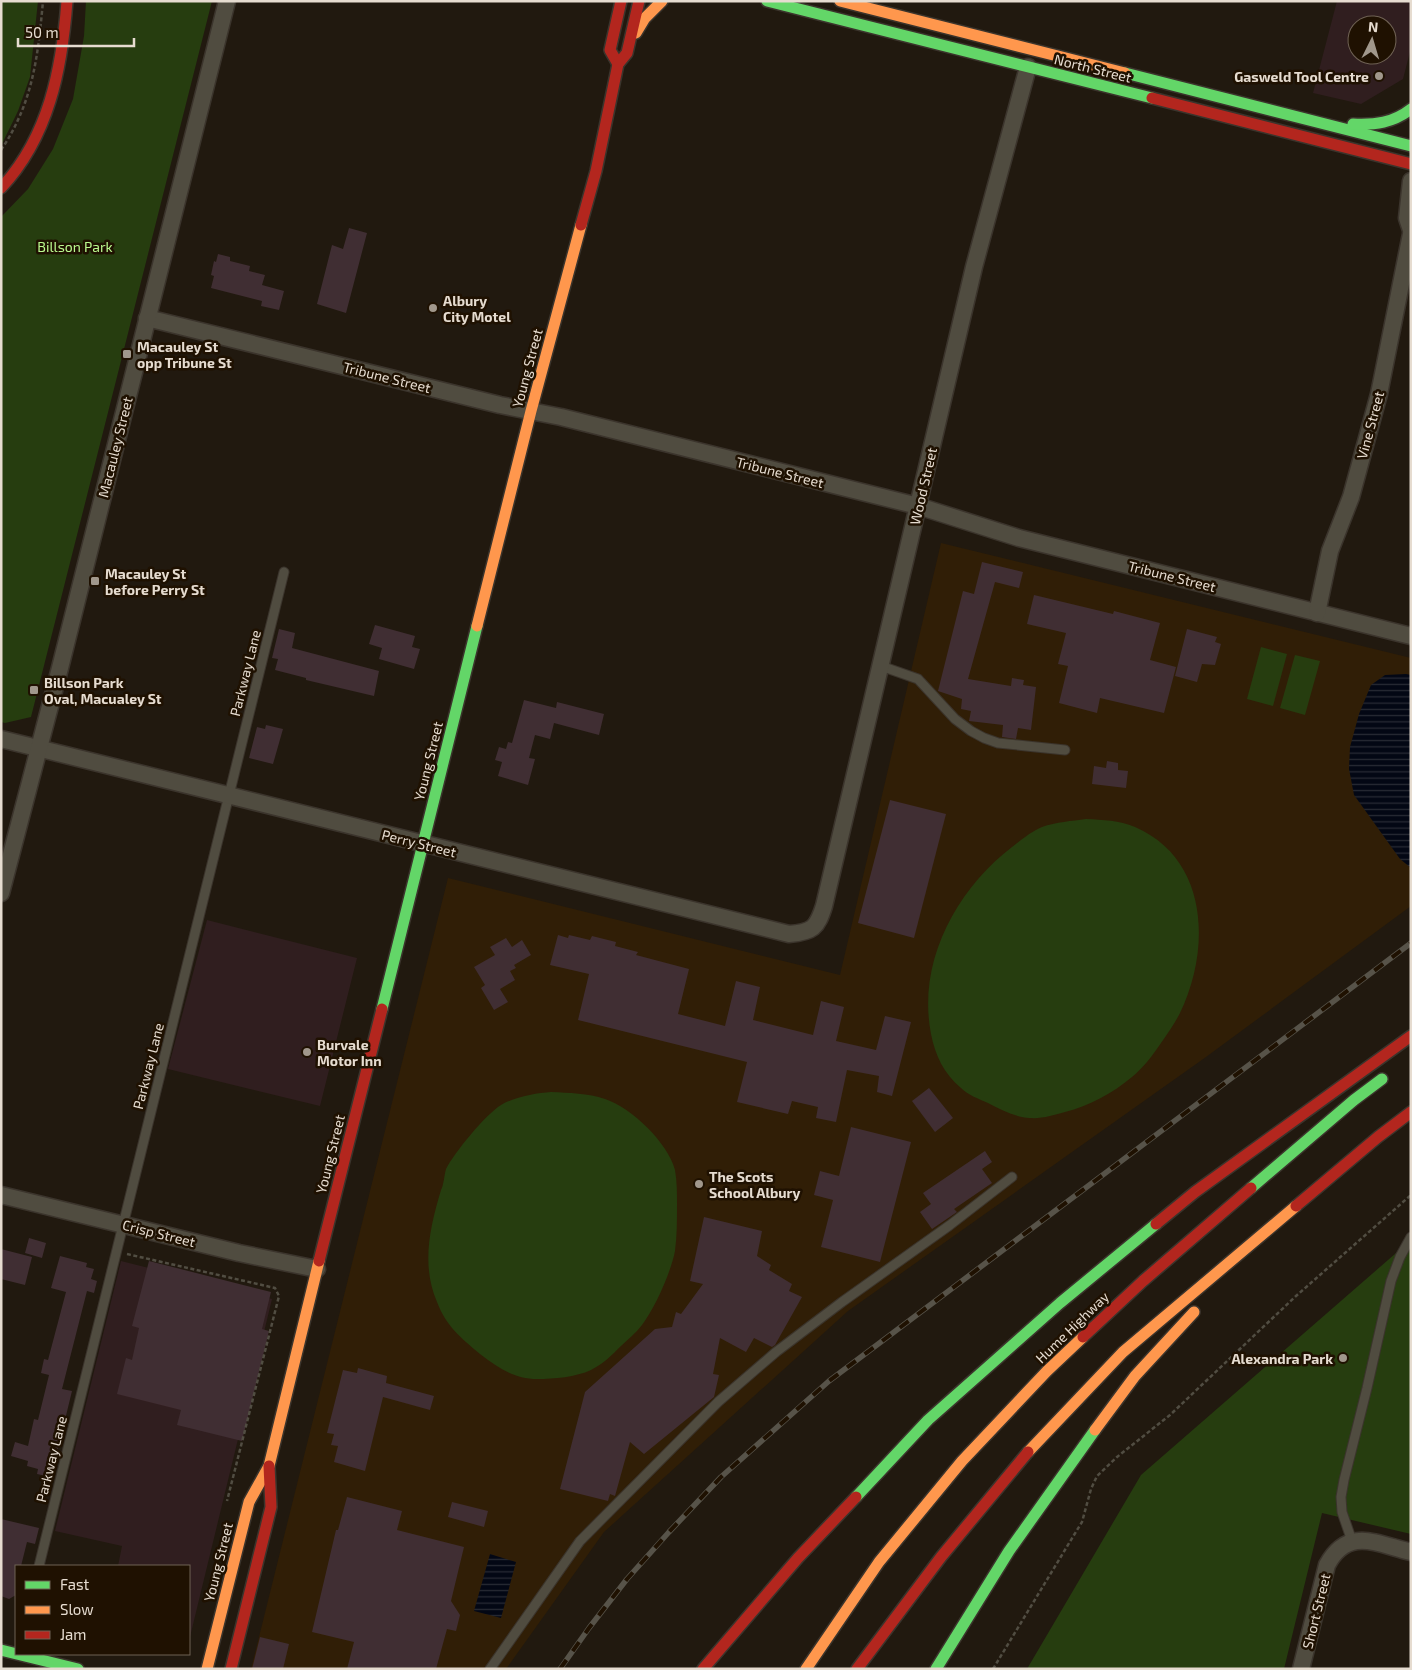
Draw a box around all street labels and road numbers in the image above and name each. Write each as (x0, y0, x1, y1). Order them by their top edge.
street label: North Street (1053, 50, 1133, 86)
street label: Young Street (508, 327, 546, 409)
street label: Tribune Street (341, 358, 433, 396)
street label: Vine Street (1353, 389, 1387, 461)
street label: Macauley Street (94, 395, 136, 499)
street label: Wood Street (906, 446, 940, 526)
street label: Tribune Street (734, 453, 826, 491)
street label: Tribune Street (1126, 557, 1218, 595)
street label: Parkway Lane (226, 628, 264, 718)
street label: Young Street (410, 720, 446, 802)
street label: Perry Street (380, 826, 458, 860)
street label: Parkway Lane (129, 1021, 167, 1111)
street label: Young Street (312, 1113, 348, 1195)
street label: Crisp Street (121, 1216, 197, 1250)
street label: Hume Highway (1032, 1287, 1113, 1366)
street label: Parkway Lane (32, 1414, 70, 1504)
street label: Young Street (200, 1521, 236, 1603)
street label: Short Street (1298, 1572, 1334, 1650)

